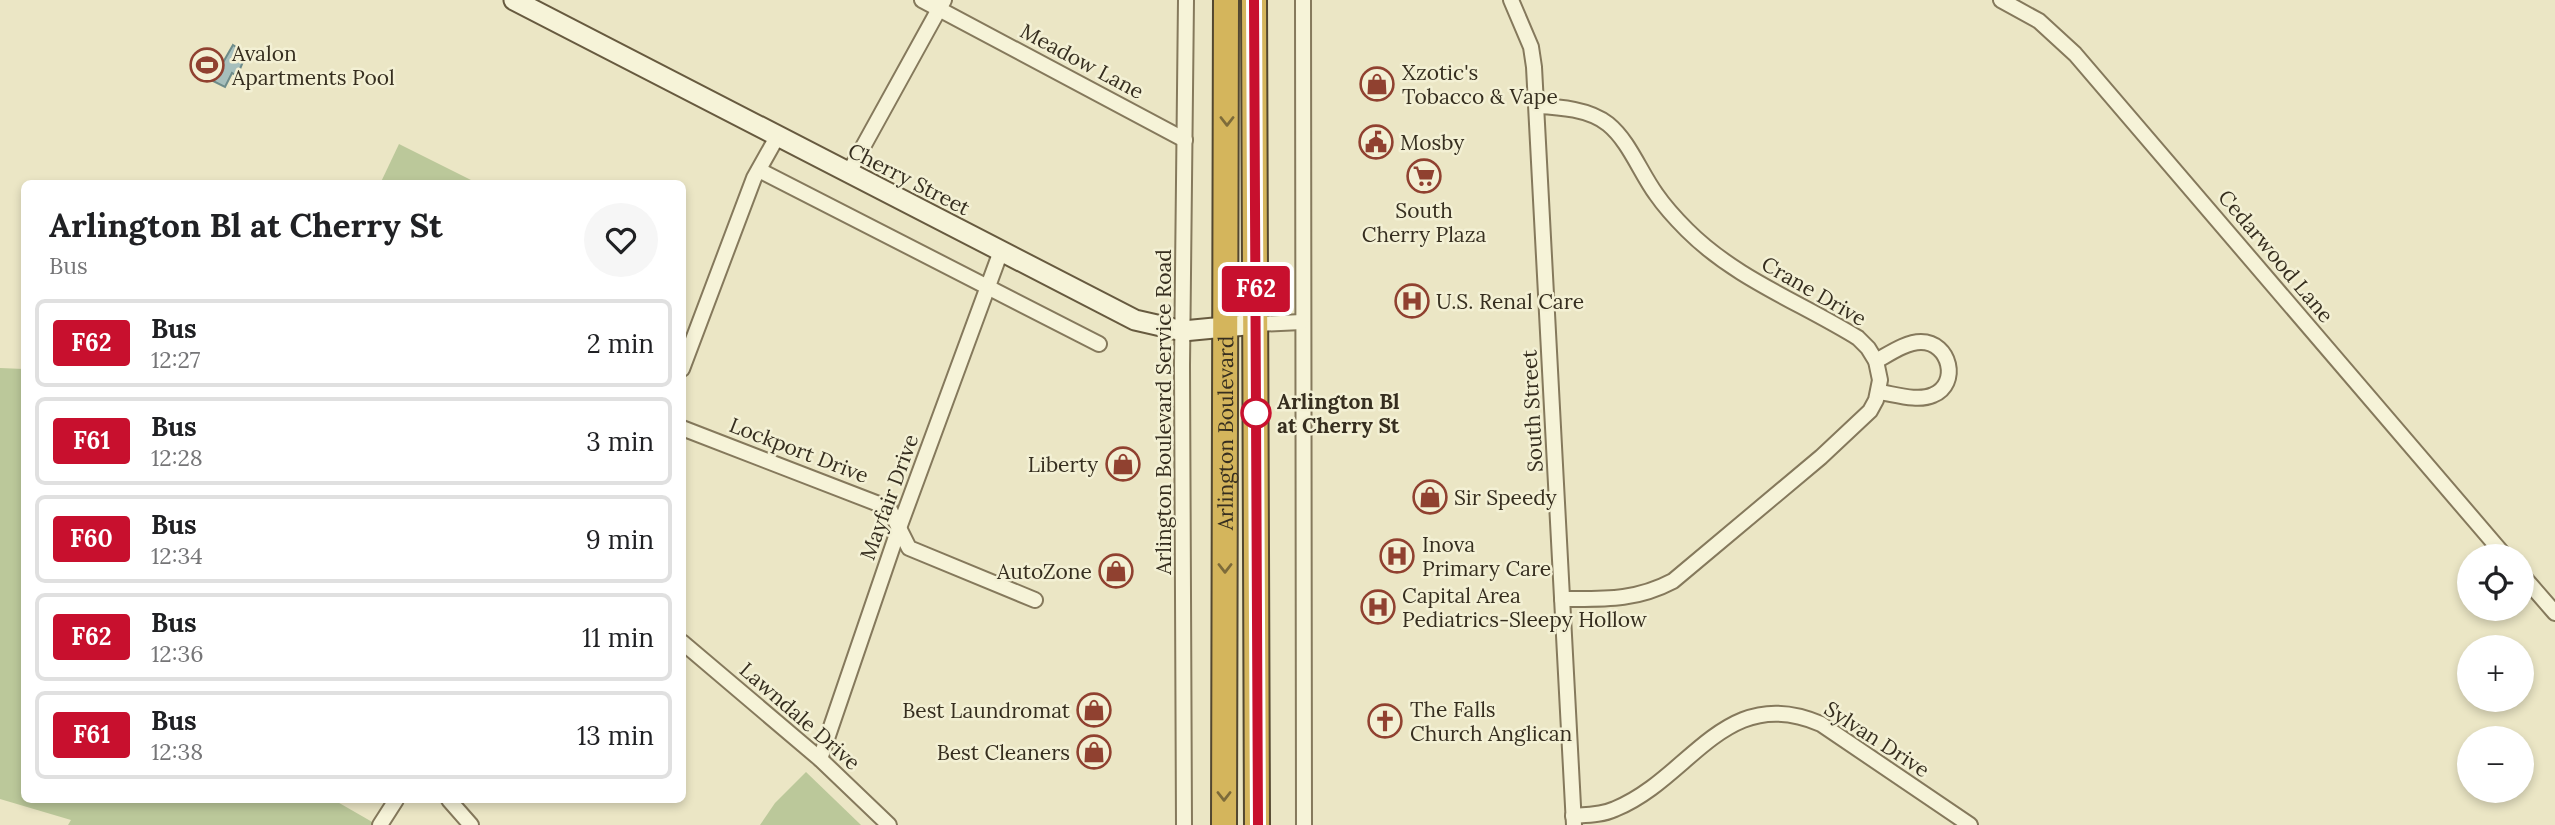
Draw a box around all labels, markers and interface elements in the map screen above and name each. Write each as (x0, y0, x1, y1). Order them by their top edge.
street label: Meadow Lane (1016, 17, 1148, 105)
place label: Avalon Apartments Pool (231, 40, 395, 91)
sports icon: Avalon Apartments Pool (188, 46, 226, 84)
place label: Xzotic's Tobacco & Vape (1402, 59, 1558, 110)
shop icon: Xzotic's Tobacco & Vape (1358, 65, 1396, 103)
one-way arrow (1219, 116, 1235, 127)
public building icon: Mosby (1357, 123, 1395, 161)
place label: Mosby (1400, 129, 1464, 156)
street label: Cherry Street (843, 137, 975, 222)
supermarket icon: South Cherry Plaza (1405, 157, 1443, 195)
street label: Cedarwood Lane (2213, 184, 2339, 328)
place label: South Cherry Plaza (1362, 197, 1486, 248)
button: heart (584, 203, 658, 277)
text: Arlington Bl at Cherry St (49, 204, 443, 246)
street label: Arlington Boulevard Service Road (1150, 249, 1177, 576)
street label: Crane Drive (1757, 250, 1871, 332)
text: Bus (49, 251, 88, 280)
line badge: F62 (1216, 266, 1296, 312)
text: F62 (1236, 273, 1276, 304)
hospital icon: U.S. Renal Care (1393, 282, 1431, 320)
place label: U.S. Renal Care (1436, 288, 1584, 315)
text: Bus (151, 312, 197, 345)
text: F62 (71, 327, 112, 358)
text: 2 min (587, 327, 654, 360)
street label: Arlington Boulevard (1211, 336, 1239, 531)
text: 12:27 (151, 345, 200, 374)
street label: South Street (1515, 348, 1549, 473)
place label: Arlington Bl at Cherry St (1277, 388, 1400, 439)
marker: Arlington Bl at Cherry St (1241, 398, 1271, 428)
text: Bus (151, 410, 197, 443)
street label: Lockport Drive (725, 411, 873, 489)
text: F61 (73, 425, 110, 456)
text: 3 min (586, 425, 654, 458)
street label: Mayfair Drive (854, 430, 924, 564)
text: 12:28 (151, 443, 203, 472)
shop icon: Liberty (1104, 445, 1142, 483)
place label: Liberty (1028, 451, 1098, 478)
shop icon: Sir Speedy (1411, 478, 1449, 516)
place label: Sir Speedy (1454, 484, 1557, 511)
text: Bus (151, 508, 197, 541)
text: F60 (70, 523, 113, 554)
text: 9 min (586, 523, 654, 556)
place label: Inova Primary Care (1422, 531, 1551, 582)
hospital icon: Inova Primary Care (1378, 537, 1416, 575)
text: 12:34 (151, 541, 203, 570)
map controls (2457, 544, 2534, 803)
button: locate (2457, 544, 2534, 621)
shop icon: AutoZone (1097, 552, 1135, 590)
place label: AutoZone (996, 558, 1092, 585)
one-way arrow (1217, 563, 1233, 574)
place label: Capital Area Pediatrics-Sleepy Hollow (1402, 582, 1647, 633)
hospital icon: Capital Area Pediatrics-Sleepy Hollow (1359, 588, 1397, 626)
text: Bus (151, 606, 197, 639)
text: F62 (71, 621, 112, 652)
text: 11 min (582, 621, 654, 654)
button: + (2457, 635, 2534, 712)
text: 12:36 (151, 639, 204, 668)
street label: Lawndale Drive (734, 656, 866, 776)
shop icon: Best Laundromat (1075, 691, 1113, 729)
street label: Sylvan Drive (1819, 695, 1935, 783)
place label: The Falls Church Anglican (1410, 696, 1573, 747)
place label: Best Laundromat (902, 697, 1071, 724)
church icon: The Falls Church Anglican (1366, 702, 1404, 740)
text: Bus (151, 704, 197, 737)
text: F61 (73, 719, 110, 750)
text: 13 min (577, 719, 654, 752)
button: − (2457, 726, 2534, 803)
shop icon: Best Cleaners (1075, 733, 1113, 771)
text: 12:38 (151, 737, 203, 766)
place label: Best Cleaners (937, 739, 1070, 766)
one-way arrow (1216, 791, 1232, 801)

